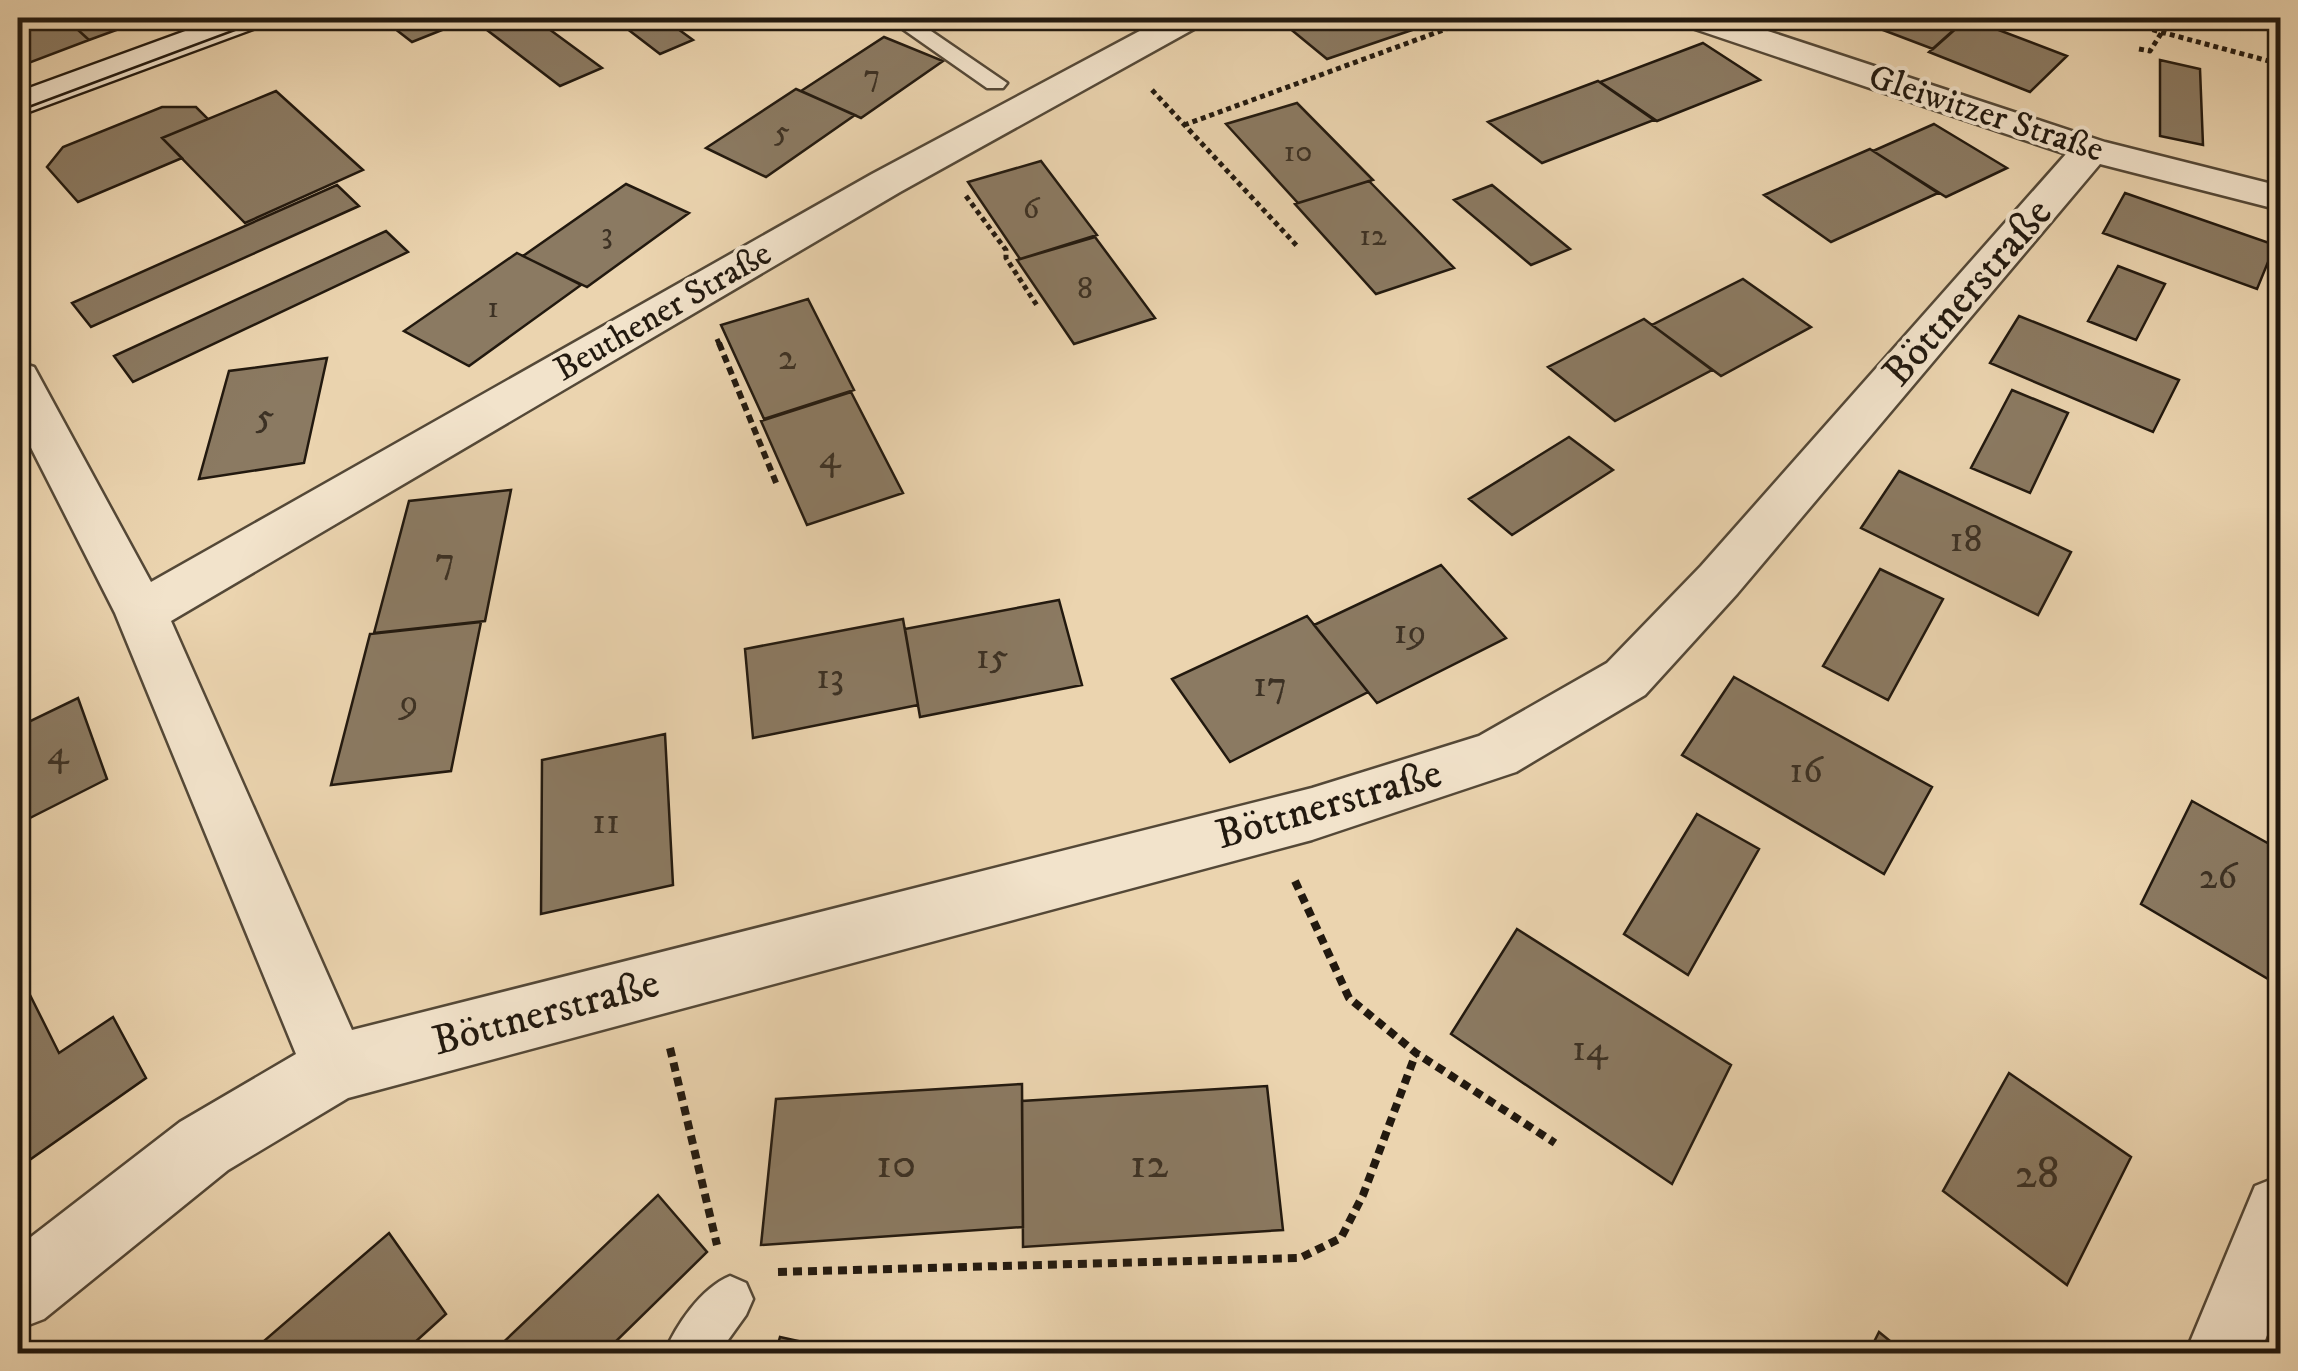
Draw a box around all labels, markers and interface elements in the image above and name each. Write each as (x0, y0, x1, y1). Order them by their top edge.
street label: Gleiwitzer Straße (1863, 55, 2109, 173)
house number: 7 (864, 56, 880, 96)
house number: 5 (774, 112, 790, 152)
house number: 10 (1284, 132, 1312, 172)
street label: Böttnerstraße (1872, 188, 2064, 398)
house number: 6 (1023, 189, 1041, 229)
house number: 3 (601, 214, 613, 254)
house number: 12 (1359, 216, 1387, 256)
street label: Beuthener Straße (546, 232, 780, 392)
house number: 8 (1077, 269, 1093, 309)
house number: 1 (487, 288, 499, 328)
house number: 2 (778, 334, 797, 382)
house number: 5 (256, 393, 275, 441)
house number: 4 (819, 433, 842, 481)
house number: 18 (1950, 516, 1982, 564)
house number: 7 (435, 537, 455, 585)
house number: 19 (1394, 608, 1426, 656)
house number: 15 (976, 633, 1008, 681)
house number: 13 (816, 653, 844, 701)
house number: 17 (1253, 661, 1287, 709)
house number: 9 (398, 678, 418, 726)
house number: 4 (47, 729, 70, 777)
house number: 16 (1789, 747, 1824, 795)
street label: Böttnerstraße (1210, 748, 1448, 862)
house number: 11 (592, 798, 620, 846)
house number: 26 (2199, 853, 2238, 901)
street label: Böttnerstraße (427, 958, 665, 1068)
house number: 14 (1572, 1025, 1609, 1073)
house number: 10 (876, 1136, 916, 1192)
house number: 12 (1130, 1136, 1168, 1192)
house number: 28 (2015, 1146, 2059, 1202)

